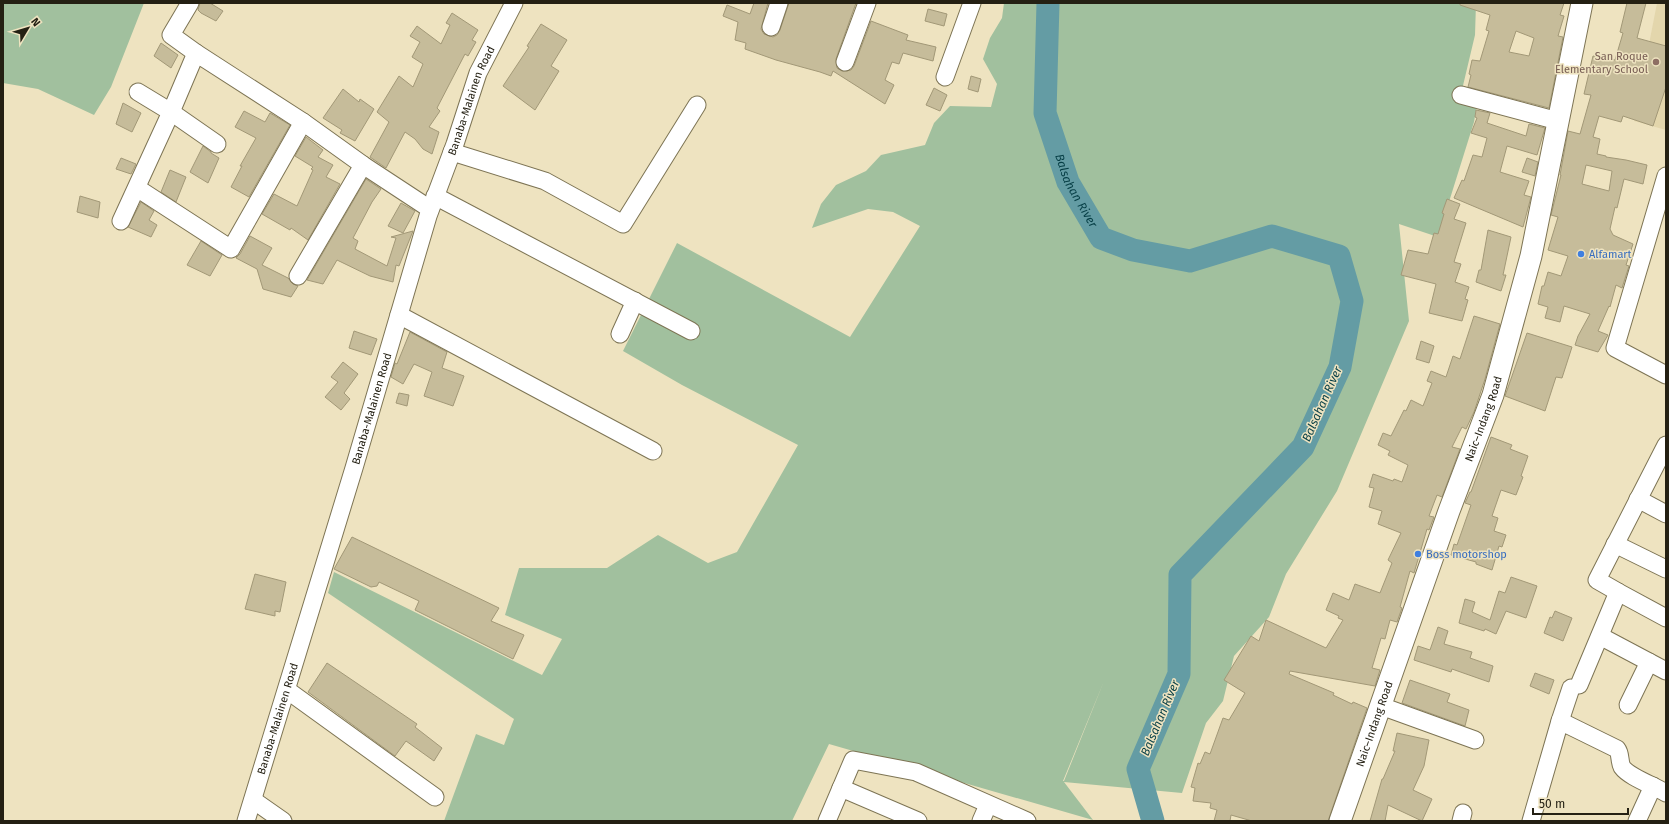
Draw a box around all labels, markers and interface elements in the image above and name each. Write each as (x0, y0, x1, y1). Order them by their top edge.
north arrow (8, 8, 48, 48)
text: N (28, 15, 43, 29)
street label: Banaba-Malainen Road (445, 44, 497, 157)
place label: San Roque Elementary School (1555, 50, 1648, 76)
marker: San Roque Elementary School (1651, 57, 1661, 67)
water label: Balsahan River (1052, 152, 1100, 230)
place label: Alfamart (1589, 248, 1632, 261)
marker: Alfamart (1576, 249, 1586, 259)
street label: Banaba-Malainen Road (349, 351, 394, 466)
water label: Balsahan River (1299, 364, 1345, 444)
street label: Naic–Indang Road (1462, 375, 1504, 463)
place label: Boss motorshop (1426, 548, 1507, 561)
marker: Boss motorshop (1413, 549, 1423, 559)
street label: Banaba-Malainen Road (254, 661, 300, 776)
water label: Balsahan River (1138, 678, 1182, 758)
street label: Naic–Indang Road (1353, 679, 1395, 768)
scale bar (1533, 790, 1628, 816)
text: 50 m (1539, 797, 1565, 811)

